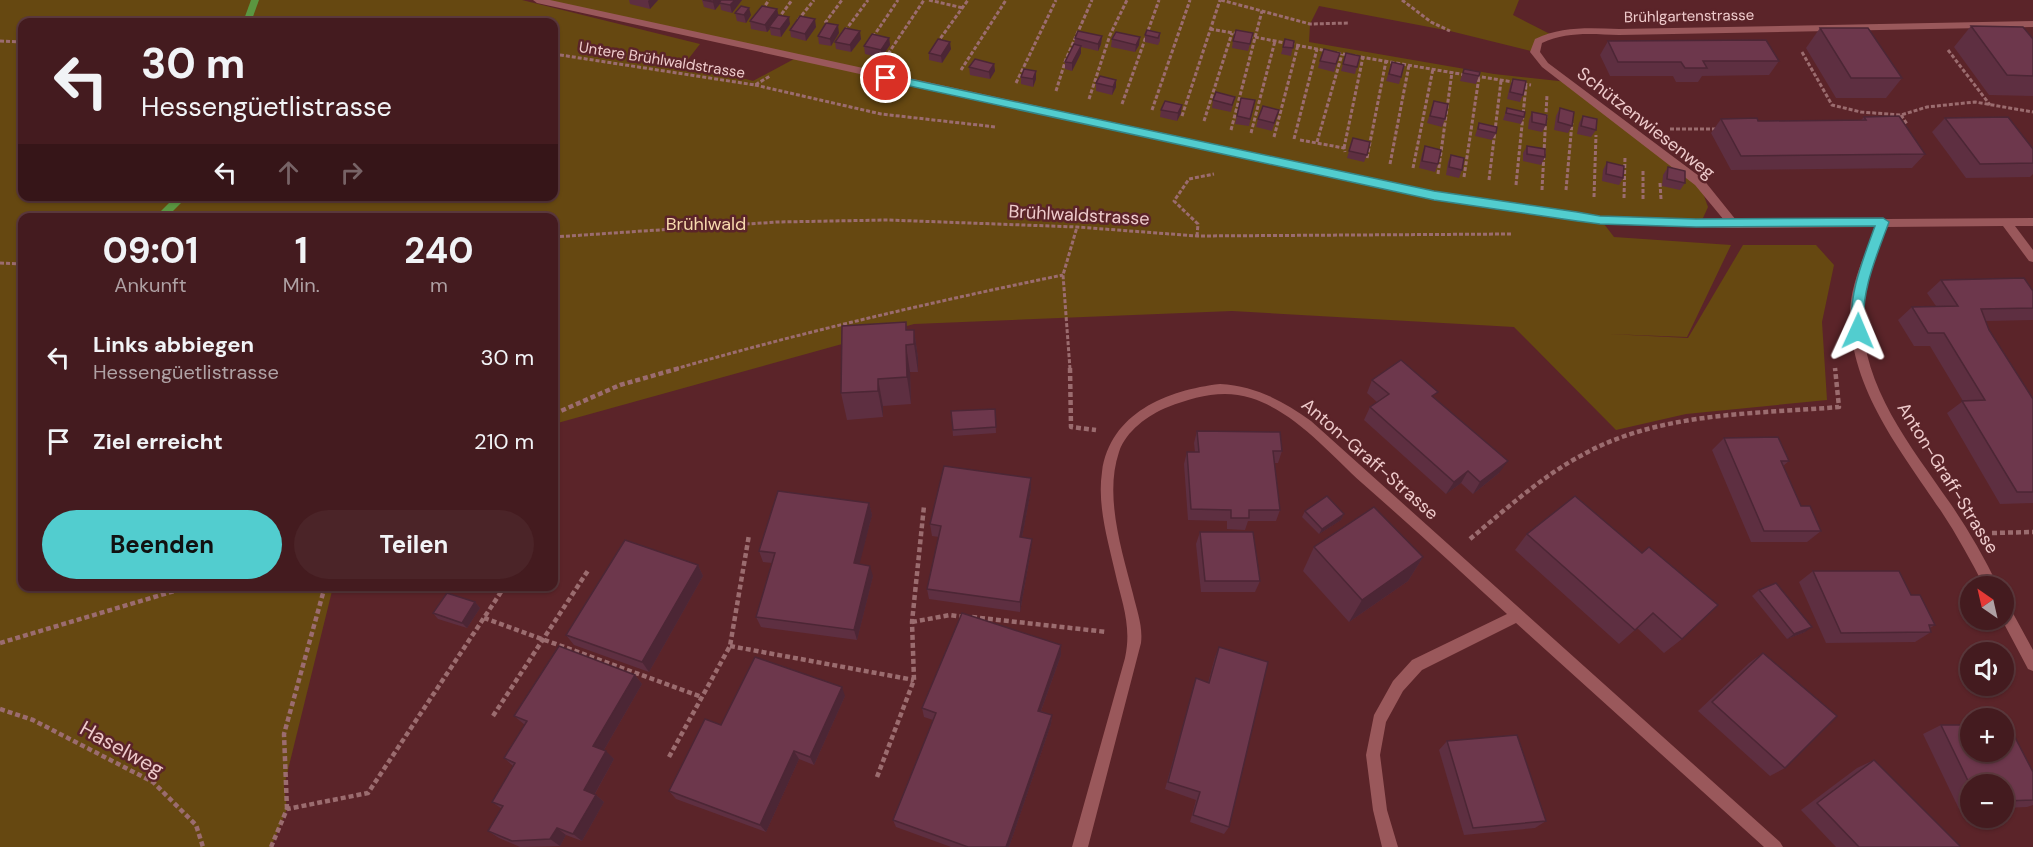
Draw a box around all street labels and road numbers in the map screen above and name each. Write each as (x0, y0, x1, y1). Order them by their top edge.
street label: Brühlgartenstrasse (1624, 5, 1754, 27)
street label: Untere Brühlwaldstrasse (577, 37, 747, 83)
street label: Schützenwiesenweg (1572, 62, 1720, 184)
street label: Brühlwaldstrasse (1008, 199, 1150, 231)
street label: Anton-Graff-Strasse (1296, 393, 1444, 525)
street label: Anton-Graff-Strasse (1892, 398, 2004, 558)
street label: Haselweg (75, 714, 169, 784)

